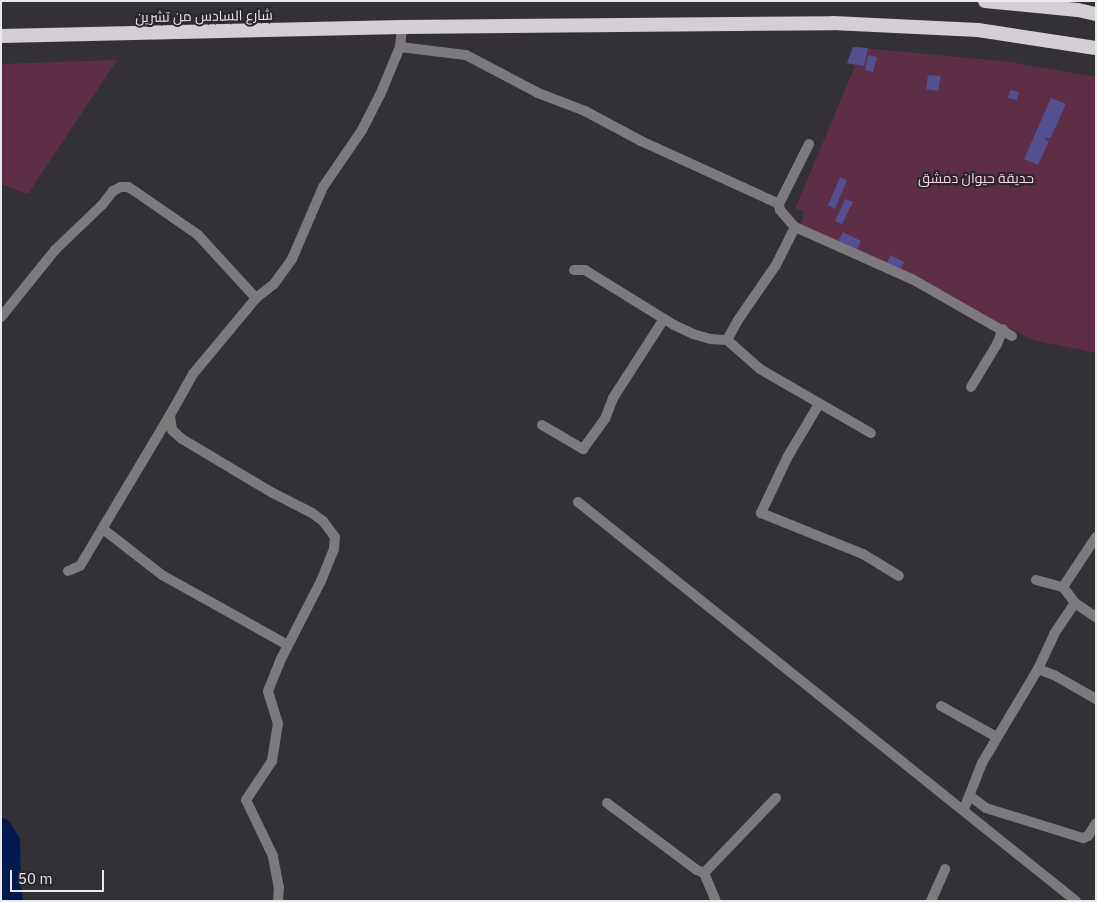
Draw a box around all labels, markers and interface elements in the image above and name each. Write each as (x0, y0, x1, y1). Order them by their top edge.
street label: شارع السادس من تشرين (135, 6, 273, 26)
park label: حديقة حيوان دمشق (918, 170, 1034, 186)
scale bar (12, 860, 106, 892)
text: 50 m (18, 869, 53, 888)

